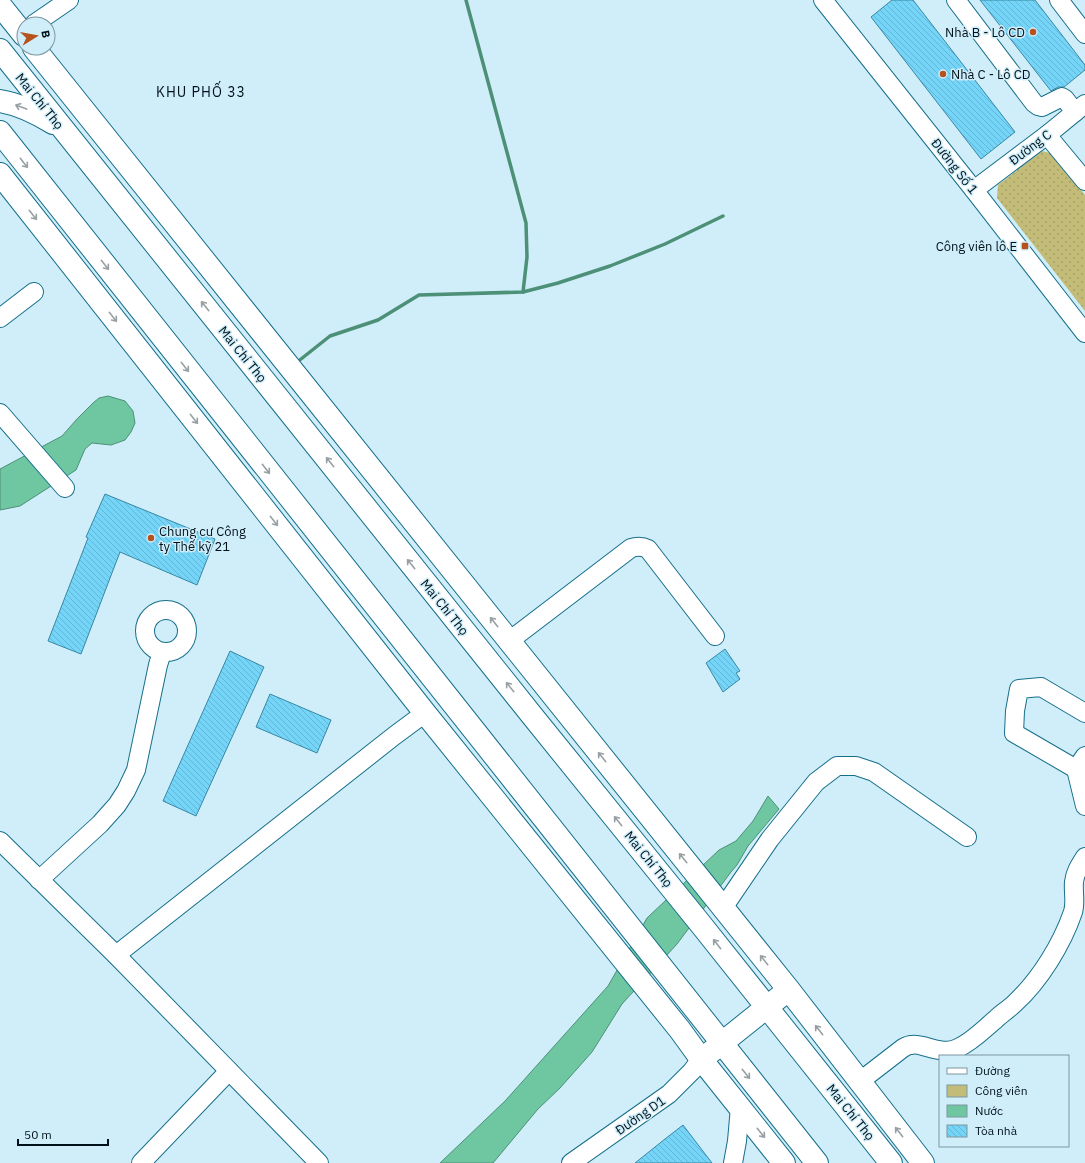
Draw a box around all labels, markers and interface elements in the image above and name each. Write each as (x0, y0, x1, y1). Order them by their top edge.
north arrow (16, 16, 56, 56)
place label: Nhà B - Lô CD (945, 24, 1025, 41)
marker: Nhà B - Lô CD (1028, 27, 1038, 37)
text: B (38, 29, 53, 39)
place label: Nhà C - Lô CD (951, 66, 1031, 83)
marker: Nhà C - Lô CD (938, 69, 948, 79)
street label: Mai Chí Thọ (12, 70, 68, 133)
district label: KHU PHỐ 33 (156, 80, 246, 101)
one-way arrow (15, 102, 27, 110)
street label: Đường C (1006, 126, 1055, 169)
street label: Đường Số 1 (927, 135, 982, 198)
one-way arrow (20, 158, 28, 169)
one-way arrow (28, 210, 37, 221)
place label: Công viên lô E (936, 238, 1017, 255)
marker: Công viên lô E (1020, 241, 1030, 251)
one-way arrow (100, 260, 109, 271)
one-way arrow (200, 301, 209, 312)
one-way arrow (109, 312, 118, 323)
street label: Mai Chí Thọ (215, 323, 271, 386)
one-way arrow (181, 361, 190, 372)
one-way arrow (189, 414, 198, 425)
one-way arrow (325, 457, 334, 468)
one-way arrow (262, 463, 270, 474)
one-way arrow (270, 516, 279, 527)
place label: Chung cư Công ty Thế kỹ 21 (159, 523, 246, 555)
marker: Chung cư Công ty Thế kỹ 21 (146, 533, 156, 543)
one-way arrow (407, 558, 416, 569)
street label: Mai Chí Thọ (417, 576, 473, 639)
one-way arrow (490, 617, 499, 628)
one-way arrow (506, 682, 514, 693)
one-way arrow (597, 751, 606, 762)
one-way arrow (613, 815, 622, 826)
street label: Mai Chí Thọ (621, 828, 677, 891)
one-way arrow (679, 853, 687, 864)
one-way arrow (712, 938, 721, 949)
one-way arrow (760, 954, 769, 965)
one-way arrow (815, 1024, 823, 1035)
legend (939, 1055, 1069, 1147)
text: Đường (975, 1063, 1010, 1078)
one-way arrow (741, 1068, 750, 1079)
street label: Mai Chí Thọ (823, 1081, 879, 1144)
text: Công viên (975, 1083, 1027, 1098)
street label: Đường D1 (612, 1092, 669, 1139)
text: Nước (975, 1103, 1003, 1118)
scale bar (18, 1121, 108, 1147)
text: Tòa nhà (975, 1123, 1018, 1138)
text: 50 m (24, 1127, 52, 1142)
one-way arrow (895, 1127, 903, 1138)
one-way arrow (756, 1128, 765, 1139)

